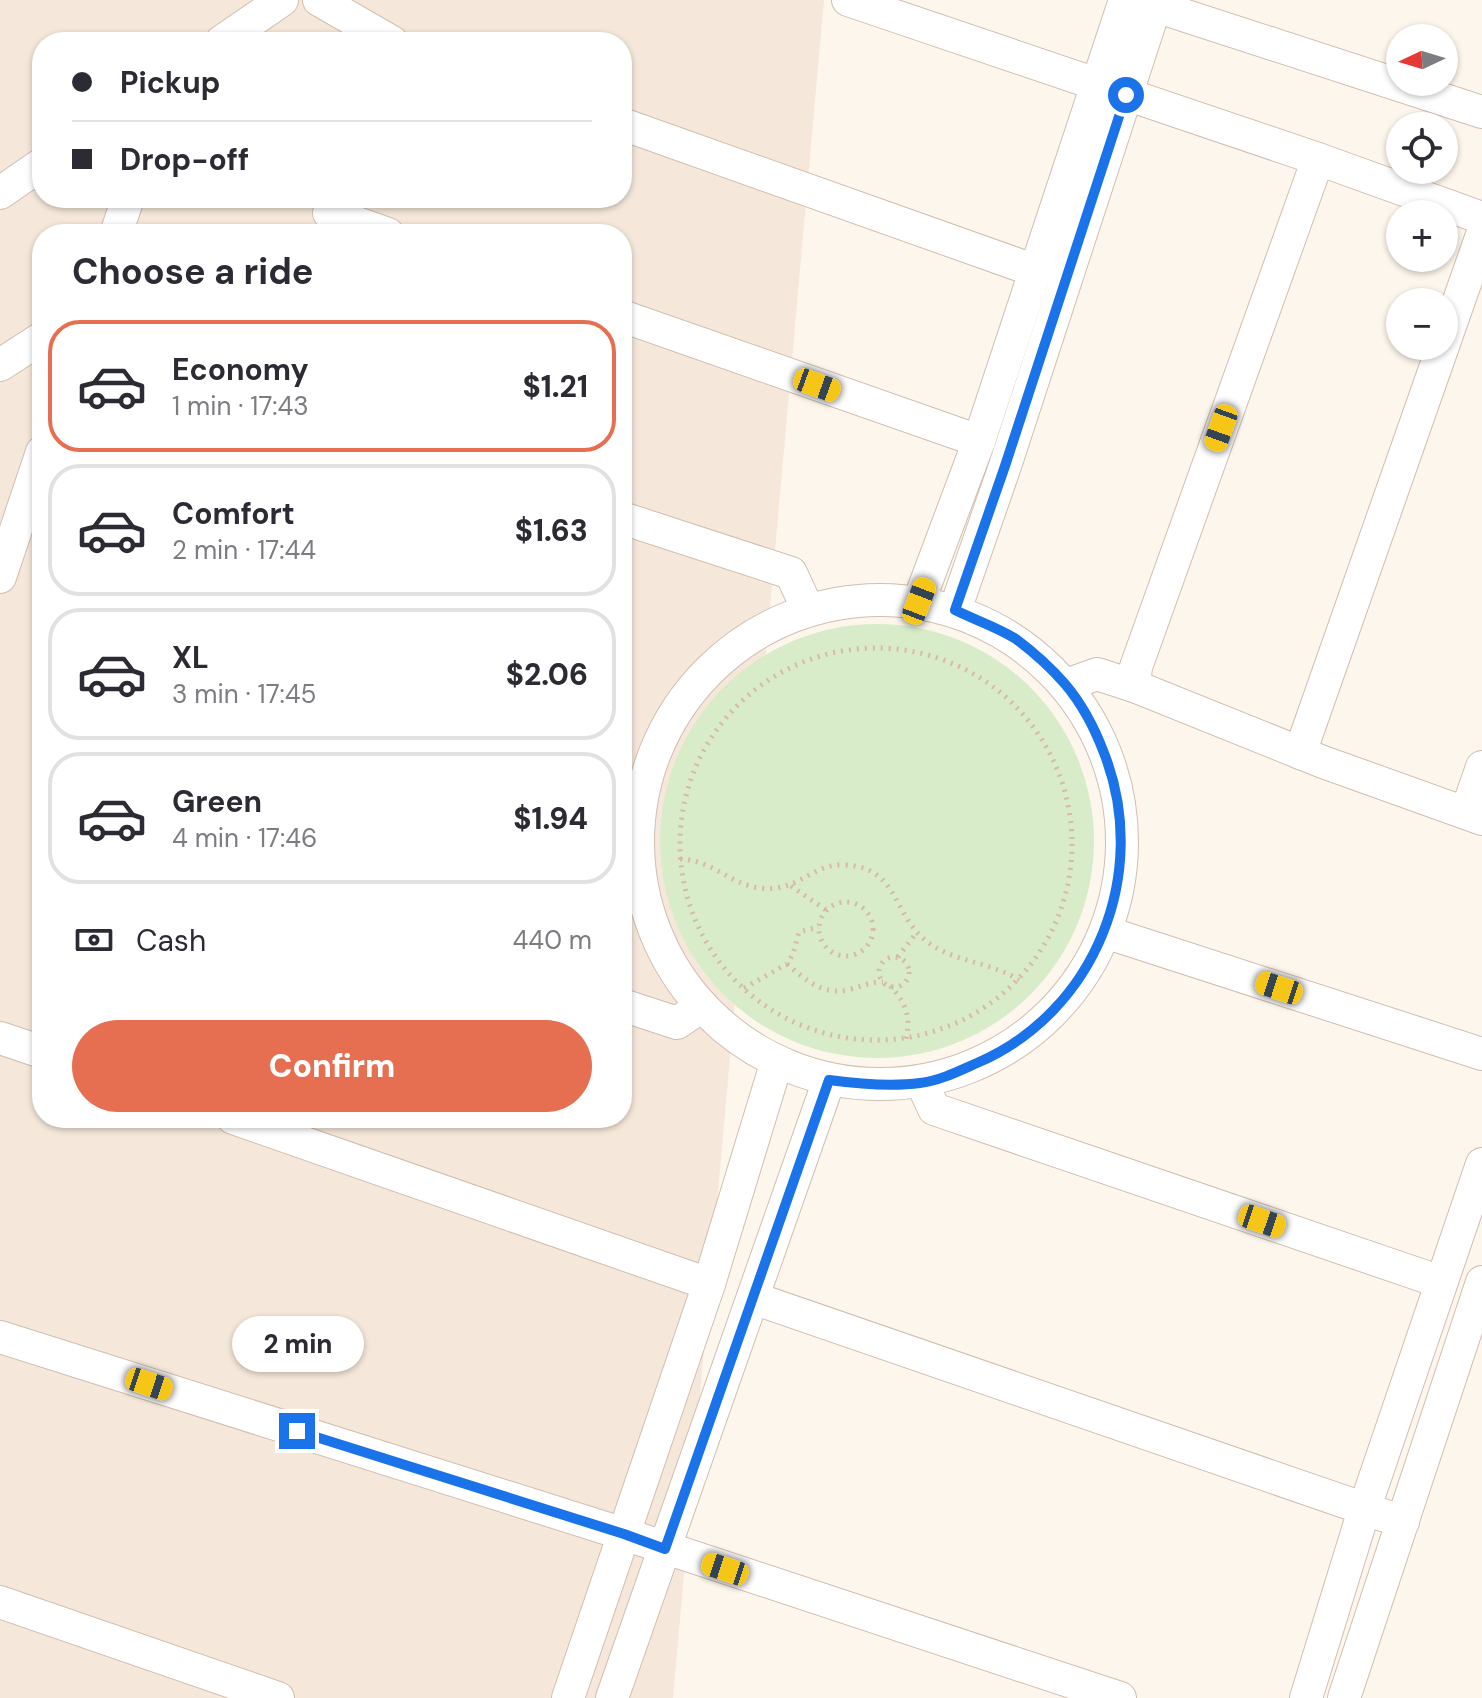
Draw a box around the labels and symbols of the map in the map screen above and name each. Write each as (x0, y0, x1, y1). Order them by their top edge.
north arrow (1386, 24, 1458, 96)
route start (1108, 77, 1144, 113)
car (790, 366, 844, 404)
car (1202, 401, 1240, 455)
car (899, 574, 939, 628)
car (1252, 969, 1306, 1007)
car (1235, 1202, 1289, 1240)
callout: 2 min (231, 1315, 363, 1371)
car (122, 1365, 176, 1403)
route end (279, 1413, 315, 1449)
car (698, 1550, 752, 1588)

